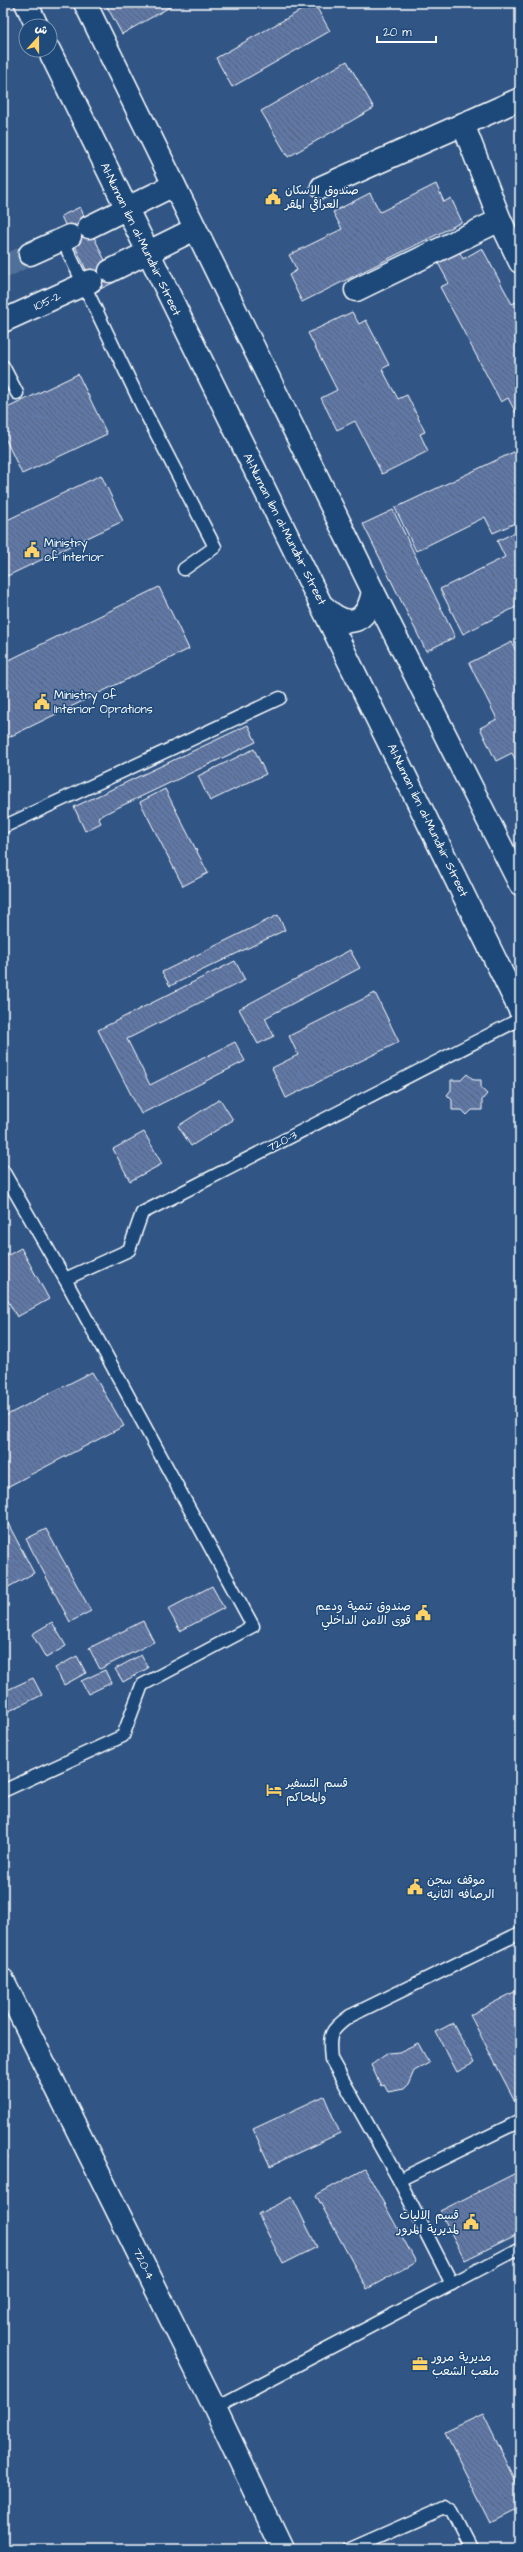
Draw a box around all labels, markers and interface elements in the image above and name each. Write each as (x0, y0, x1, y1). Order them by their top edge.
north arrow (18, 18, 58, 58)
scale bar (377, 18, 436, 44)
text: ش (33, 20, 50, 38)
text: 20 m (383, 24, 412, 41)
street label: Al-Numan ibn al-Mundhir Street (96, 160, 185, 319)
place label: صندوق الاسكان العراقي المقر (284, 182, 359, 213)
public building icon: صندوق الاسكان العراقي المقر (264, 188, 282, 206)
street label: 105-2 (31, 288, 64, 315)
street label: Al-Numan ibn al-Mundhir Street (239, 450, 330, 608)
place label: Ministry of interior (44, 535, 104, 566)
public building icon: Ministry of interior (23, 541, 41, 559)
place label: Ministry of Interior Oprations (54, 687, 153, 718)
public building icon: Ministry of Interior Oprations (33, 693, 51, 711)
street label: Al-Numan ibn al-Mundhir Street (383, 741, 472, 900)
street label: 720-3 (264, 1127, 300, 1156)
place label: صندوق تنمية ودعم قوى الامن الداخلي (316, 1598, 411, 1631)
public building icon: صندوق تنمية ودعم قوى الامن الداخلي (414, 1604, 432, 1622)
place label: قسم التسفير والمحاكم (285, 1775, 348, 1806)
hotel icon: قسم التسفير والمحاكم (265, 1781, 283, 1799)
place label: موقف سجن الرصافه الثانيه (427, 1872, 494, 1903)
public building icon: موقف سجن الرصافه الثانيه (406, 1878, 424, 1896)
place label: قسم الاليات لمديرية المرور (396, 2207, 459, 2238)
public building icon: قسم الاليات لمديرية المرور (462, 2213, 480, 2231)
street label: 720-4 (129, 2245, 159, 2283)
place label: مديرية مرور ملعب الشعب (431, 2349, 499, 2380)
office icon: مديرية مرور ملعب الشعب (411, 2355, 429, 2373)

